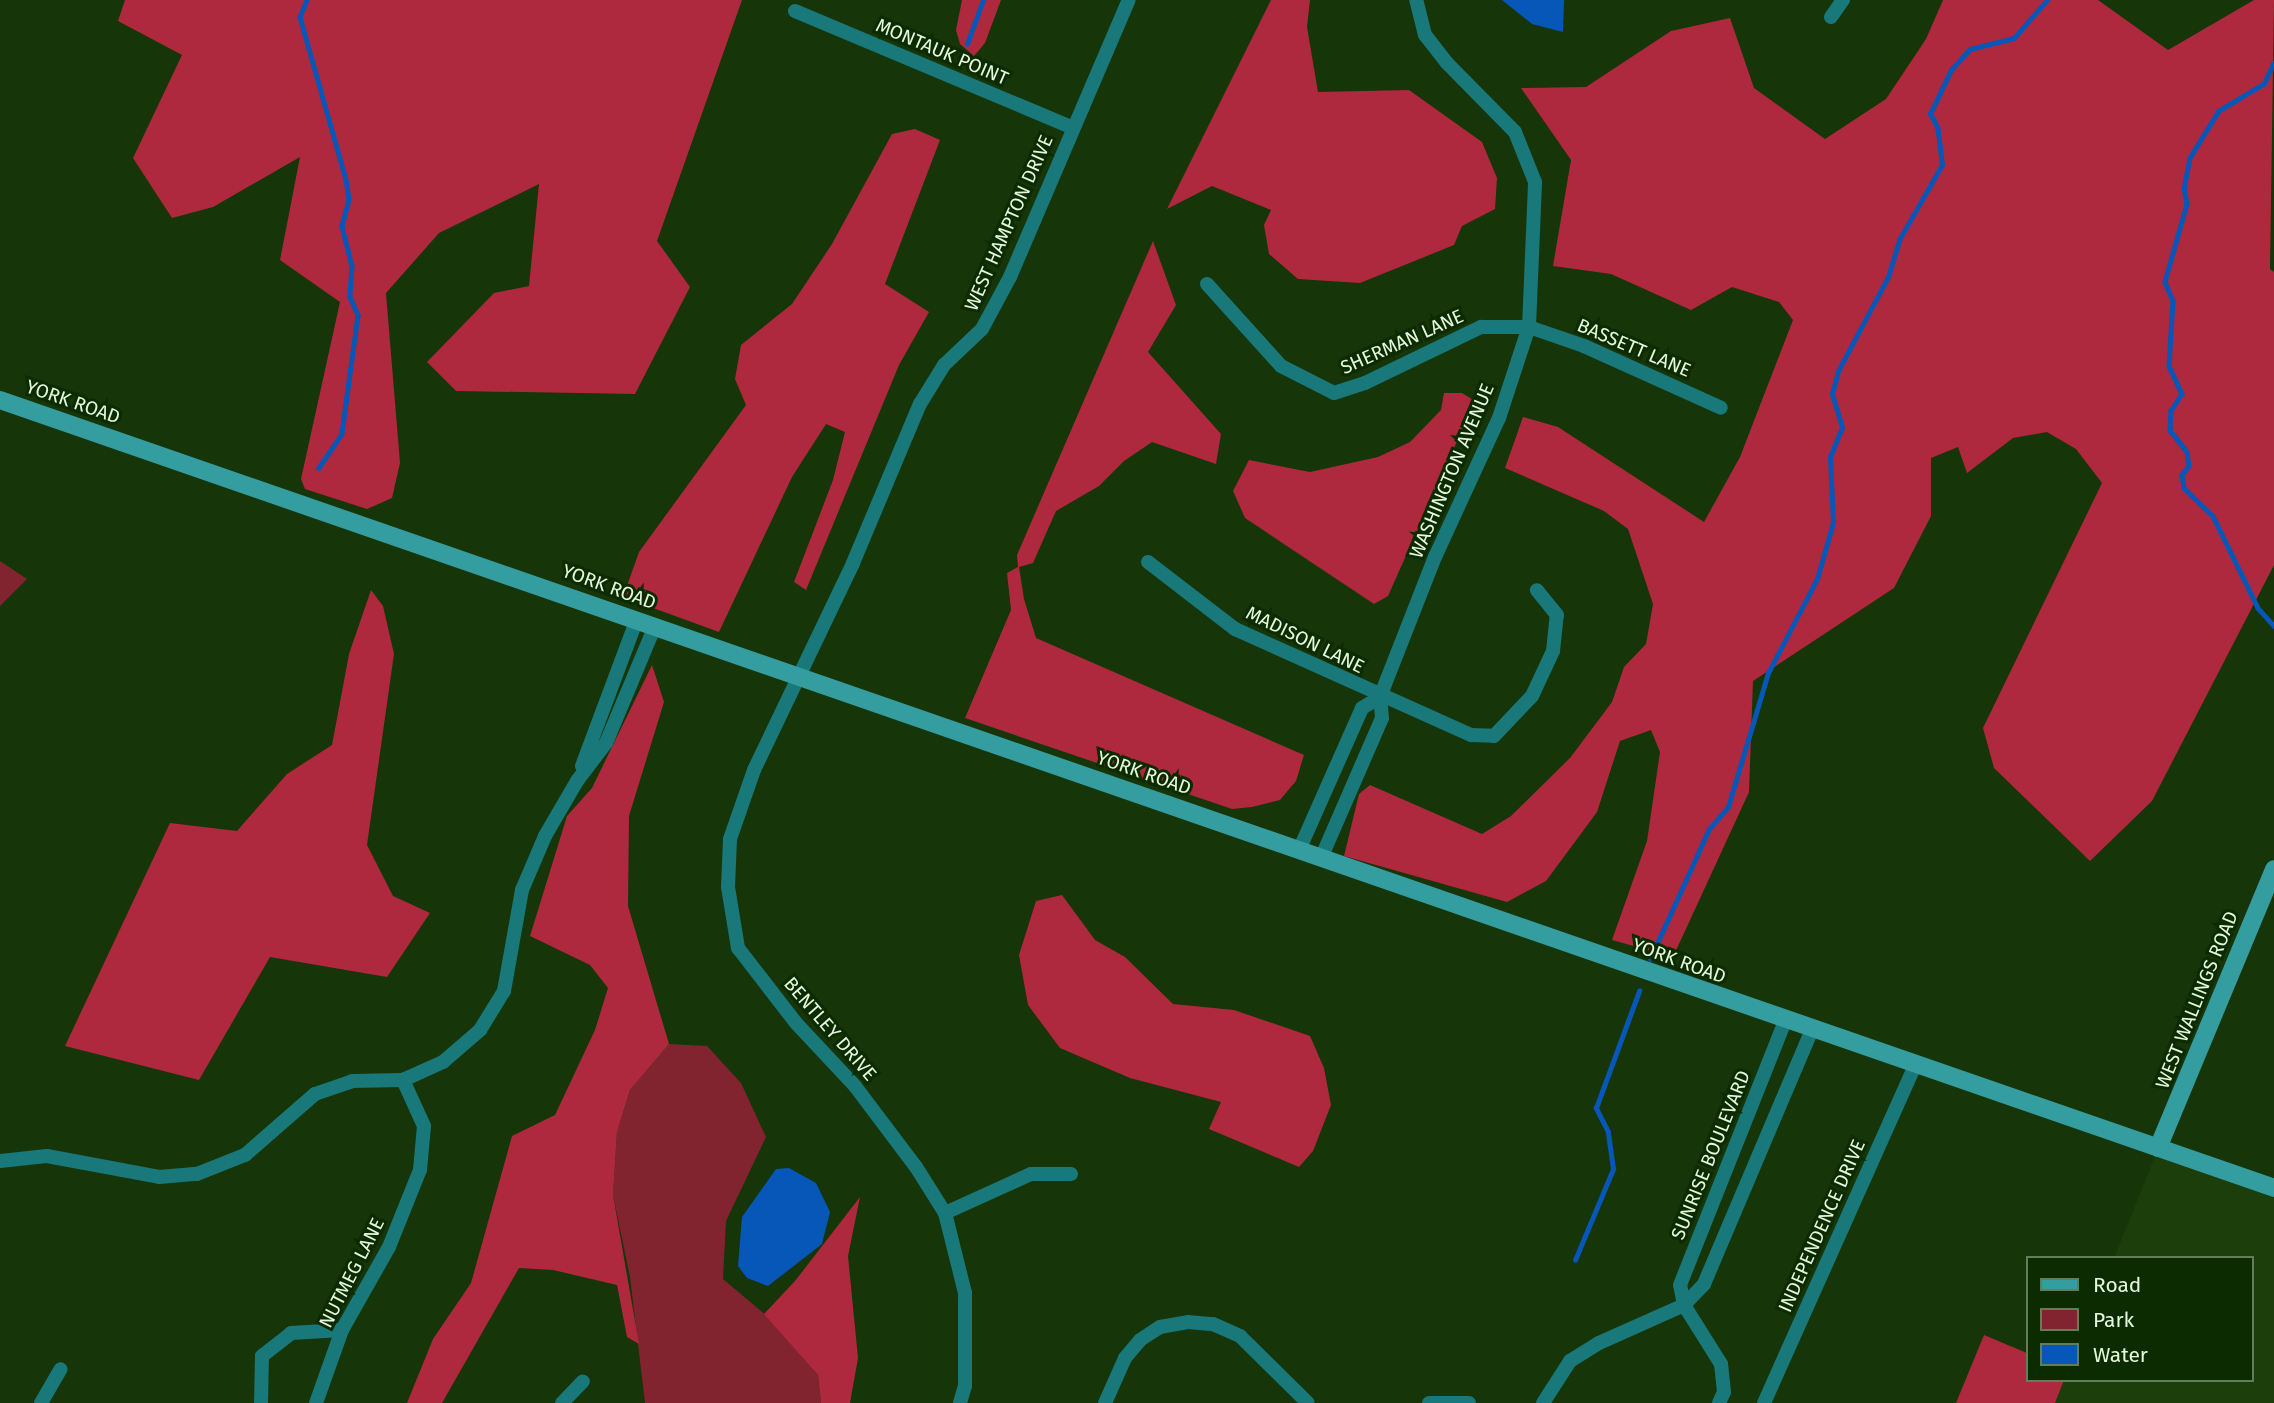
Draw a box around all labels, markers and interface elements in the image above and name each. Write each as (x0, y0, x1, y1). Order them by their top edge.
street label: MONTAUK POINT (872, 14, 1012, 90)
street label: WEST HAMPTON DRIVE (960, 132, 1058, 314)
street label: SHERMAN LANE (1337, 305, 1467, 379)
street label: BASSETT LANE (1574, 314, 1694, 382)
street label: YORK ROAD (23, 375, 123, 429)
street label: WASHINGTON AVENUE (1405, 380, 1499, 562)
street label: YORK ROAD (559, 560, 659, 614)
street label: MADISON LANE (1242, 602, 1368, 678)
street label: YORK ROAD (1094, 746, 1194, 800)
street label: WEST WALLINGS ROAD (2151, 908, 2243, 1092)
street label: YORK ROAD (1629, 934, 1729, 988)
street label: BENTLEY DRIVE (779, 973, 881, 1085)
street label: SUNRISE BOULEVARD (1667, 1067, 1755, 1243)
street label: INDEPENDENCE DRIVE (1774, 1136, 1870, 1316)
street label: NUTMEG LANE (315, 1214, 389, 1332)
legend (2025, 1256, 2253, 1382)
text: Road (2093, 1272, 2141, 1298)
text: Park (2093, 1307, 2134, 1333)
text: Water (2093, 1342, 2148, 1368)

